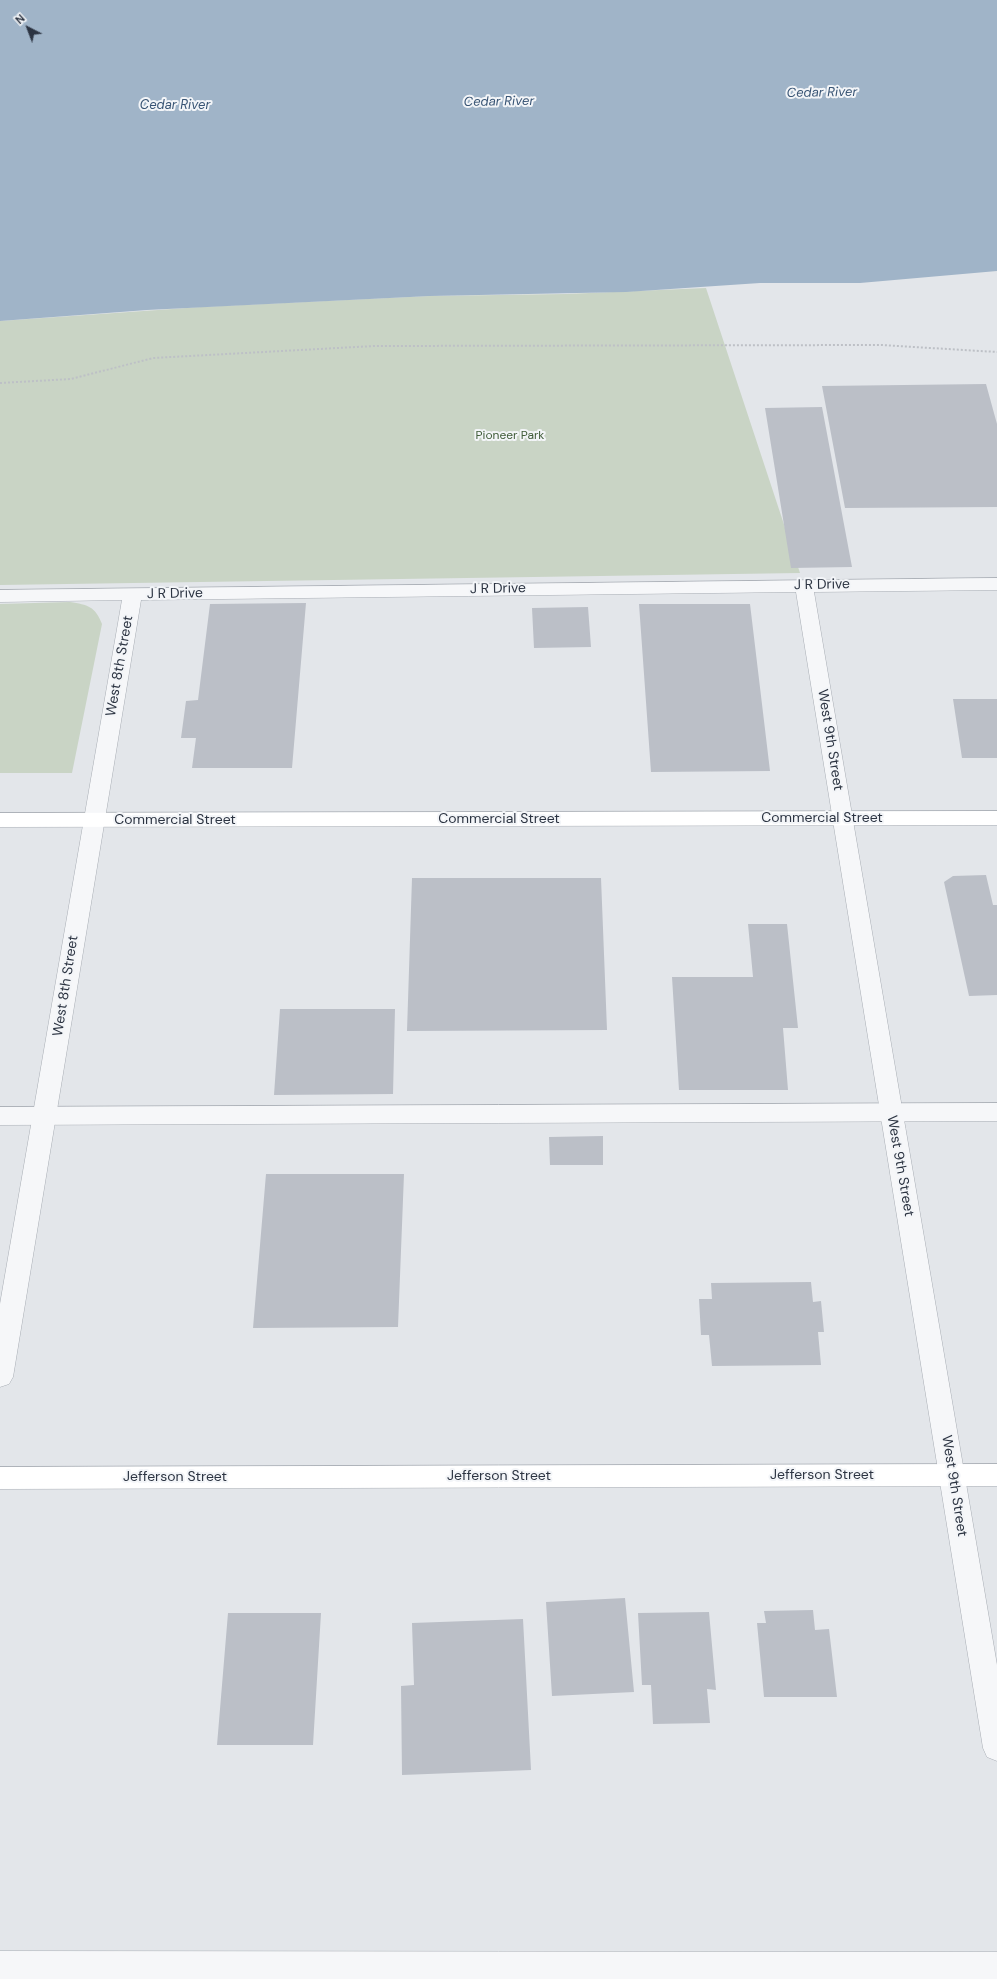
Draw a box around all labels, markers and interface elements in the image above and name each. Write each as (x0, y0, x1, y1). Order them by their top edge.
north arrow (8, 8, 48, 48)
text: N (12, 11, 28, 27)
water label: Cedar River (787, 85, 857, 101)
water label: Cedar River (464, 94, 534, 110)
water label: Cedar River (140, 98, 210, 114)
park label: Pioneer Park (476, 429, 544, 443)
street label: J R Drive (794, 576, 850, 594)
street label: J R Drive (470, 580, 526, 598)
street label: J R Drive (147, 585, 203, 603)
street label: West 8th Street (103, 614, 137, 718)
street label: West 9th Street (814, 688, 846, 792)
street label: Commercial Street (761, 810, 883, 826)
street label: Commercial Street (438, 811, 560, 827)
street label: Commercial Street (114, 812, 236, 828)
street label: West 8th Street (50, 934, 82, 1038)
street label: West 9th Street (883, 1114, 917, 1218)
street label: West 9th Street (938, 1434, 970, 1538)
street label: Jefferson Street (770, 1467, 874, 1483)
street label: Jefferson Street (447, 1468, 551, 1484)
street label: Jefferson Street (123, 1469, 227, 1485)

